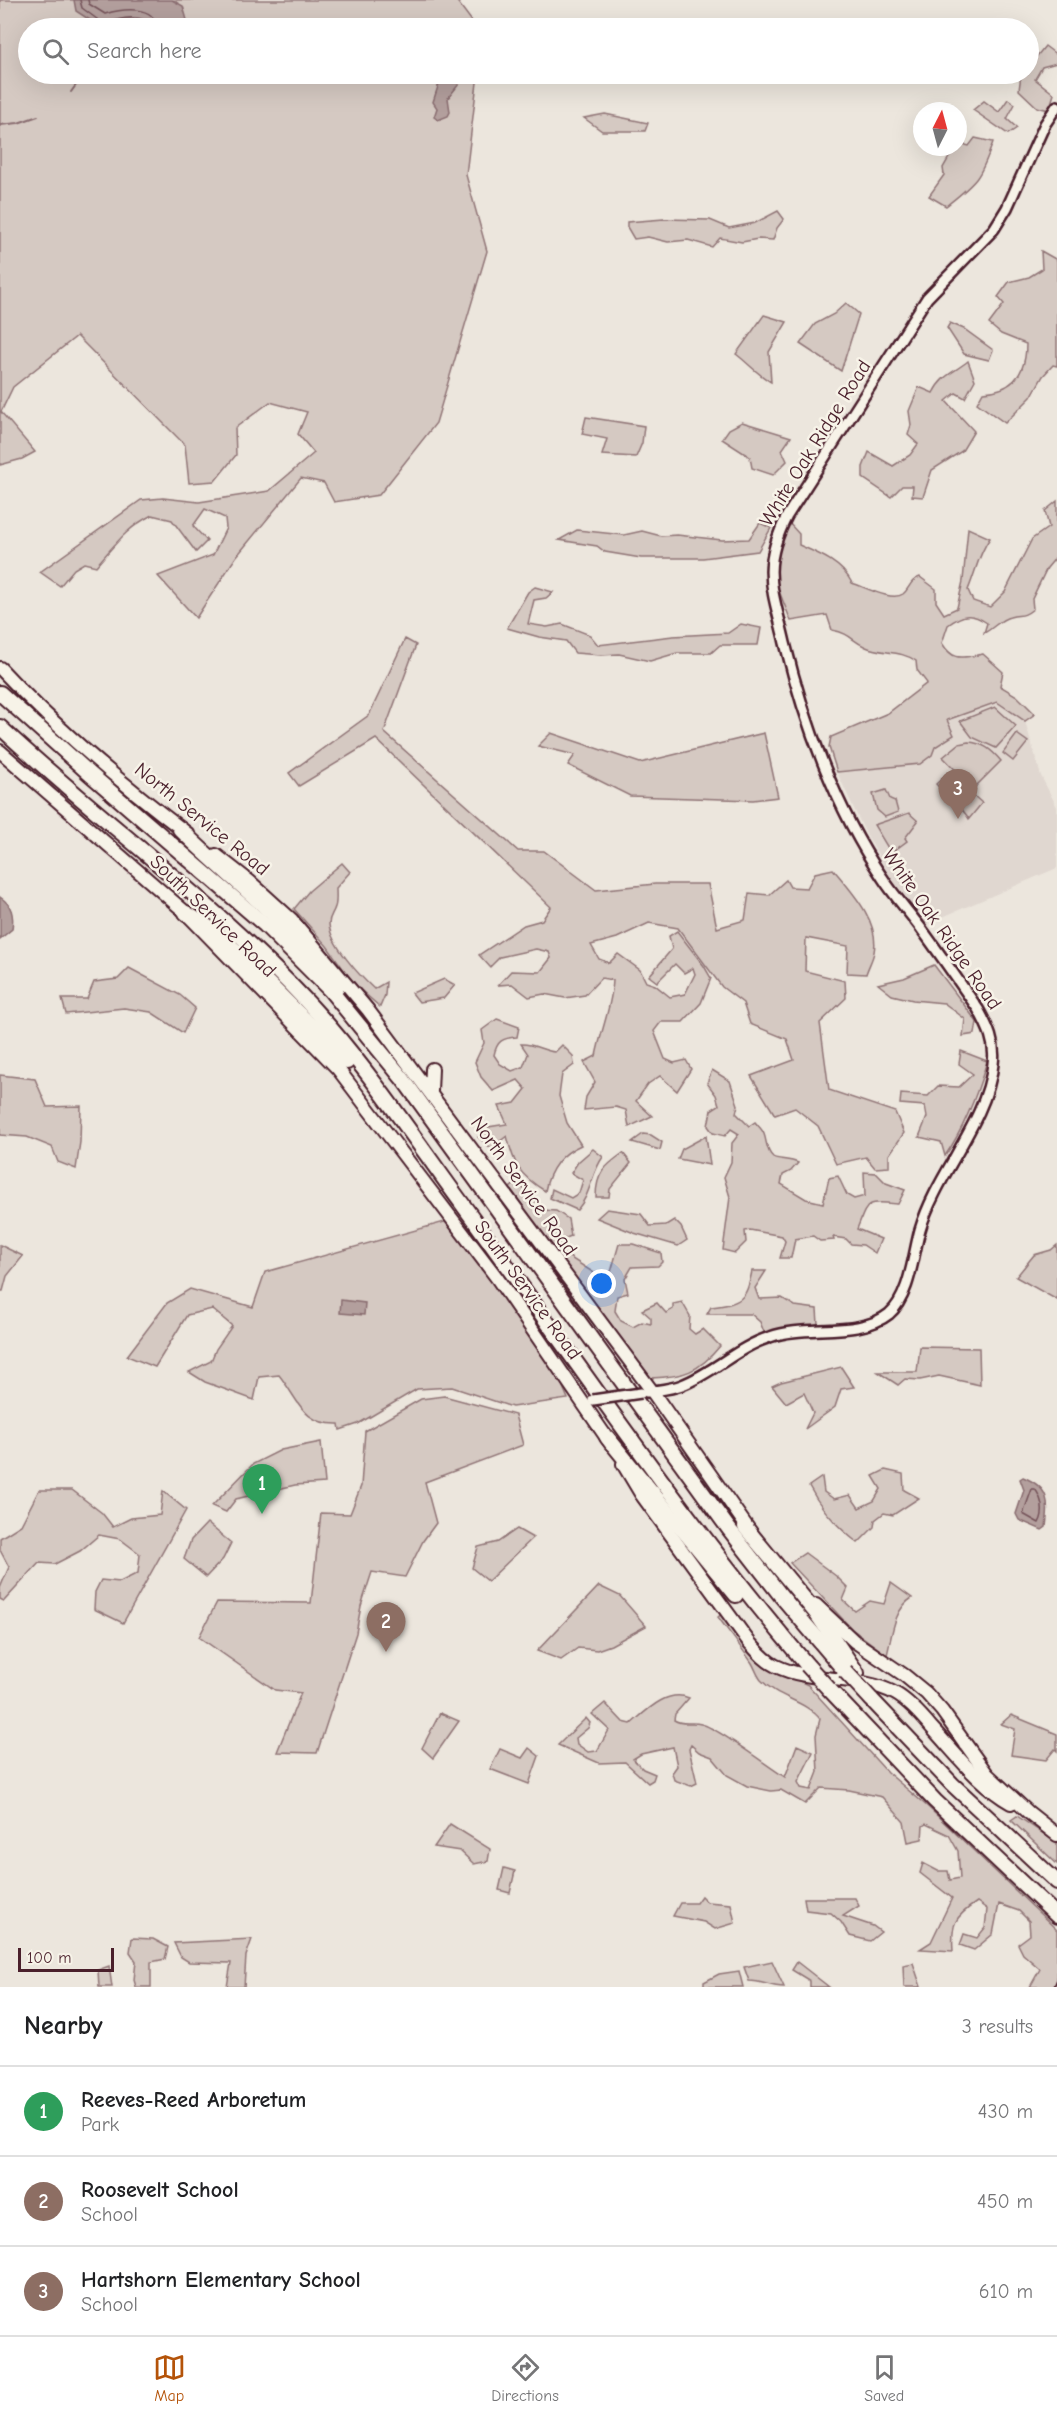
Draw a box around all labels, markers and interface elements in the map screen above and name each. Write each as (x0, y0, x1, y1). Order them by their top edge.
search box (18, 18, 1039, 84)
icon: search (39, 35, 72, 68)
text: Search here (87, 38, 202, 64)
north arrow (913, 102, 967, 156)
street label: White Oak Ridge Road (754, 356, 876, 530)
street label: North Service Road (130, 758, 274, 880)
pin: 3 (938, 770, 978, 819)
street label: White Oak Ridge Road (878, 844, 1006, 1014)
street label: South Service Road (145, 850, 281, 982)
street label: North Service Road (466, 1112, 582, 1260)
street label: South Service Road (470, 1216, 586, 1364)
your location (587, 1269, 616, 1298)
pin: 1 (242, 1464, 282, 1514)
pin: 2 (366, 1602, 406, 1652)
scale bar (18, 1945, 114, 1972)
text: 100 m (27, 1949, 71, 1967)
text: Nearby (24, 2011, 103, 2041)
text: 3 results (962, 2015, 1033, 2038)
text: Reeves-Reed Arboretum (81, 2087, 306, 2113)
text: 1 (40, 2100, 47, 2123)
text: 430 m (978, 2100, 1033, 2123)
text: Park (81, 2113, 119, 2136)
text: Roosevelt School (81, 2177, 239, 2203)
text: 2 (39, 2190, 48, 2213)
text: 450 m (977, 2190, 1033, 2213)
text: School (81, 2203, 138, 2226)
text: Hartshorn Elementary School (81, 2267, 361, 2293)
text: 3 (39, 2280, 48, 2303)
text: 610 m (979, 2280, 1033, 2303)
text: School (81, 2293, 138, 2316)
tab: Map (153, 2351, 186, 2405)
tab: Directions (491, 2351, 559, 2405)
tab: Saved (864, 2351, 904, 2405)

